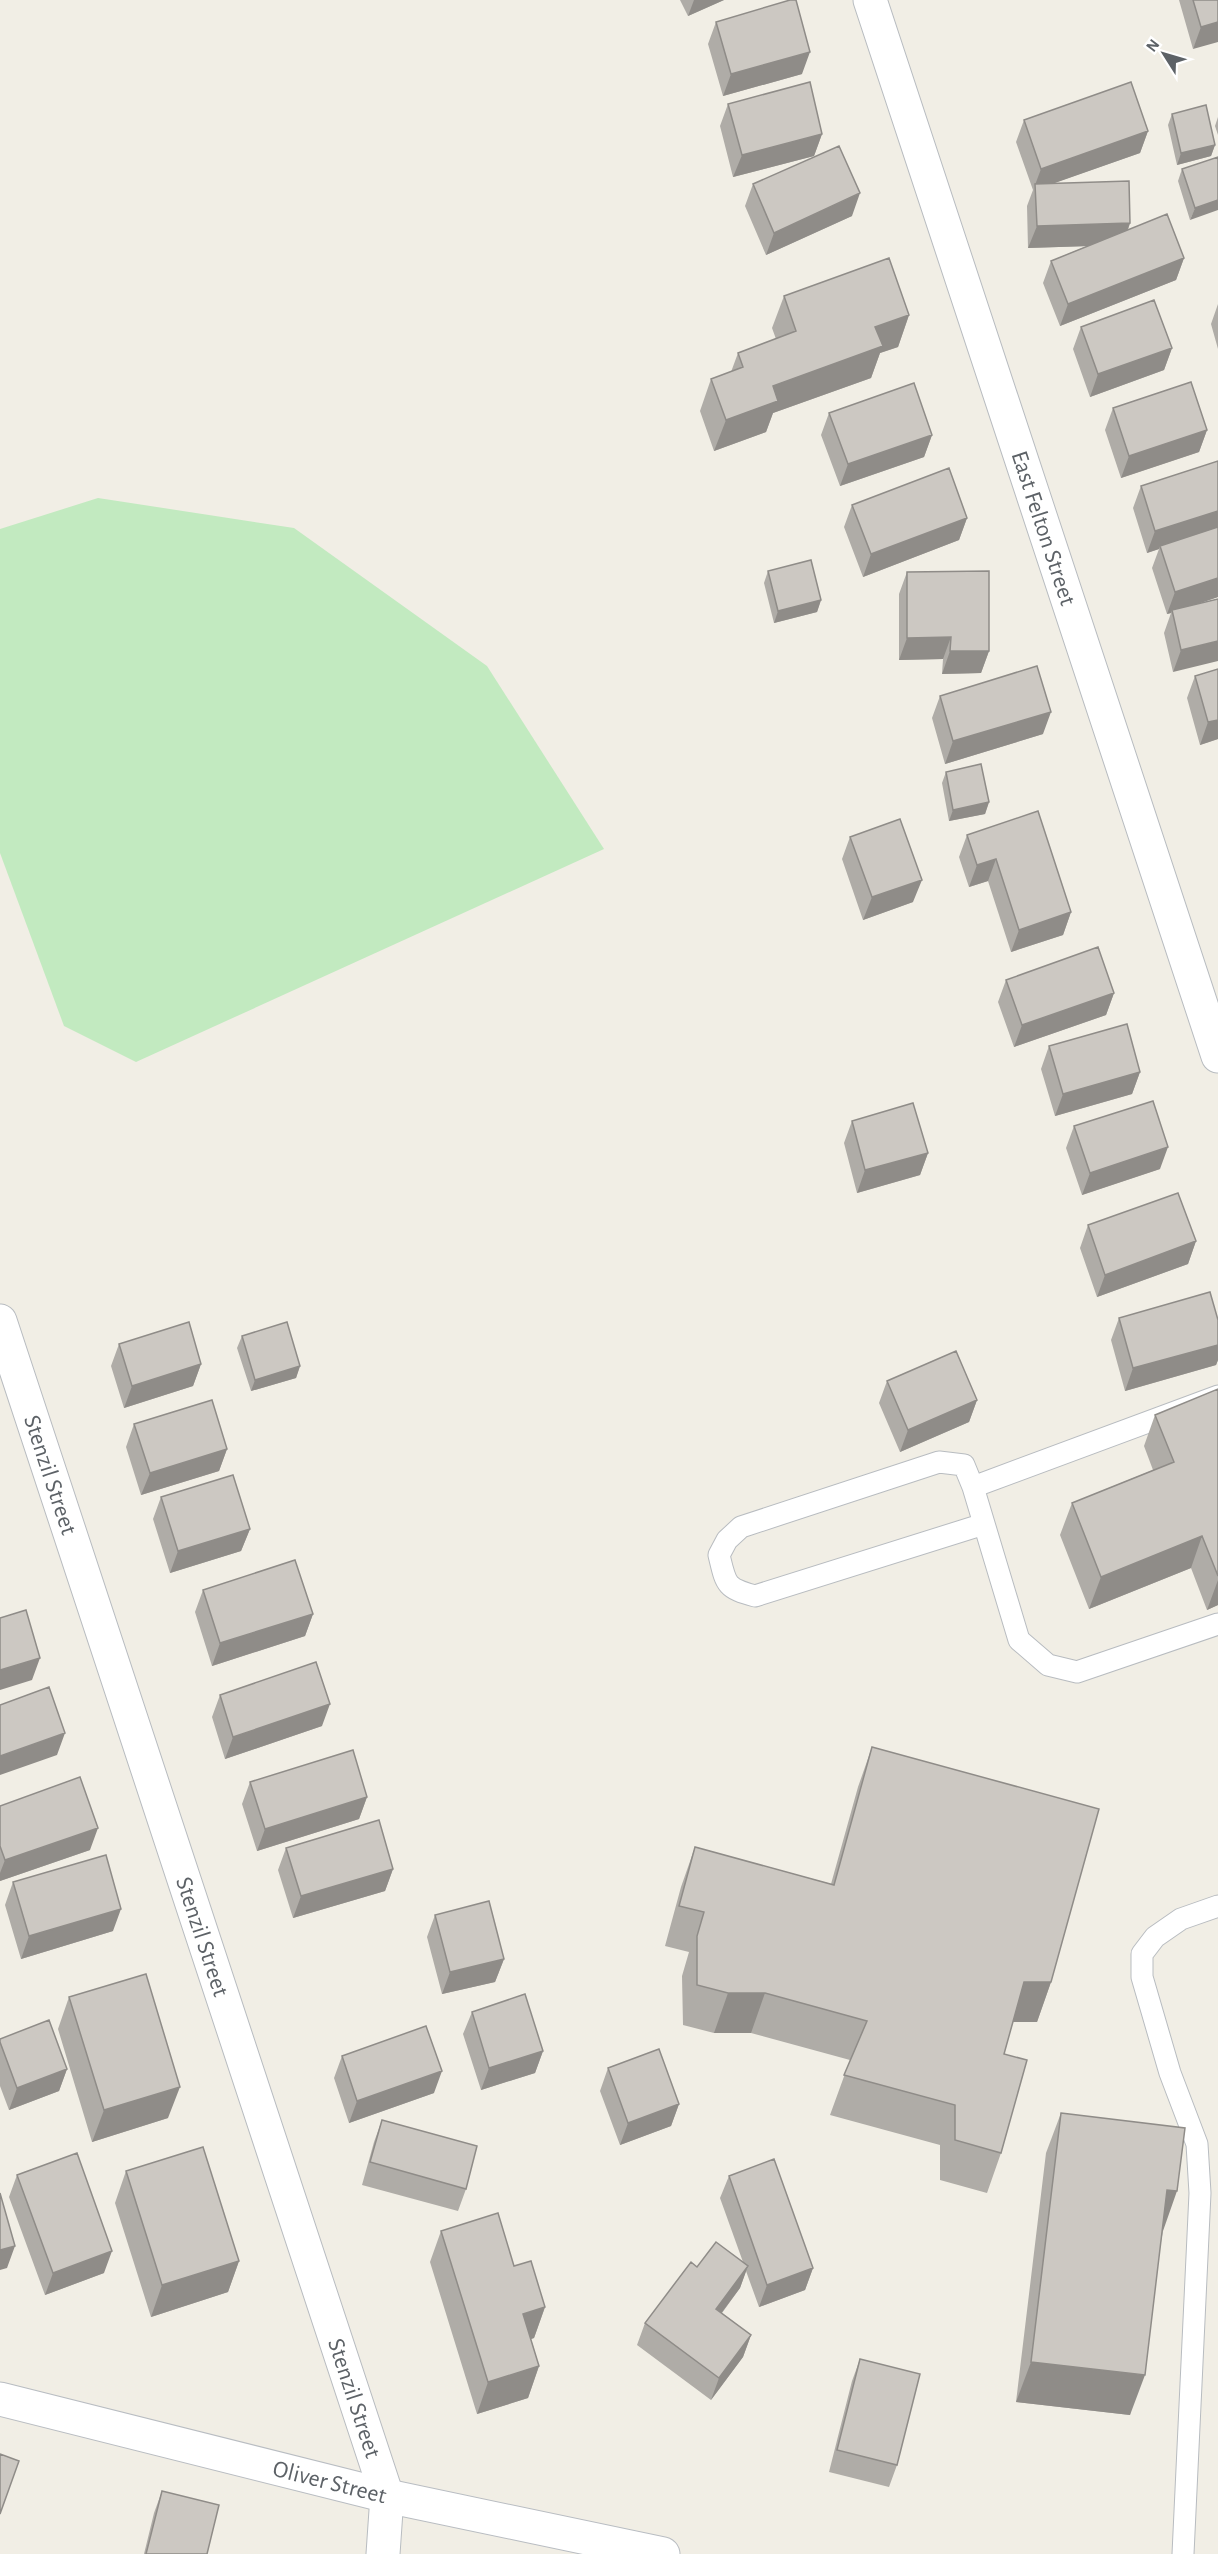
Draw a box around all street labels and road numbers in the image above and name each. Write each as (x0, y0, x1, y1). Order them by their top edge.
street label: East Felton Street (1006, 448, 1080, 609)
street label: Stenzil Street (19, 1412, 81, 1538)
street label: Stenzil Street (171, 1874, 233, 2000)
street label: Stenzil Street (323, 2336, 385, 2461)
street label: Oliver Street (270, 2457, 389, 2508)

